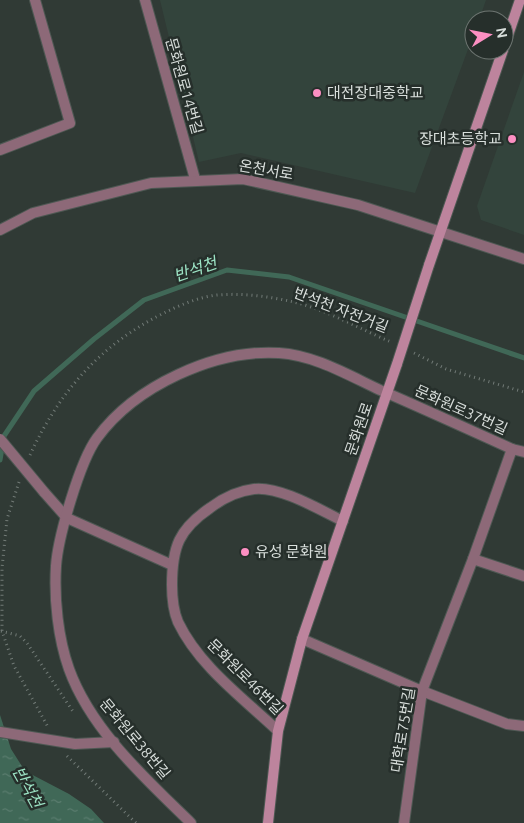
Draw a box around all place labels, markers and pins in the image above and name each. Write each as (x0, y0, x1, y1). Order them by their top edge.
place label: 대전장대중학교 (327, 84, 424, 101)
marker: 대전장대중학교 (311, 87, 323, 99)
place label: 장대초등학교 (419, 130, 502, 147)
marker: 장대초등학교 (506, 133, 518, 145)
place label: 유성 문화원 (255, 543, 327, 560)
marker: 유성 문화원 (239, 546, 251, 558)

